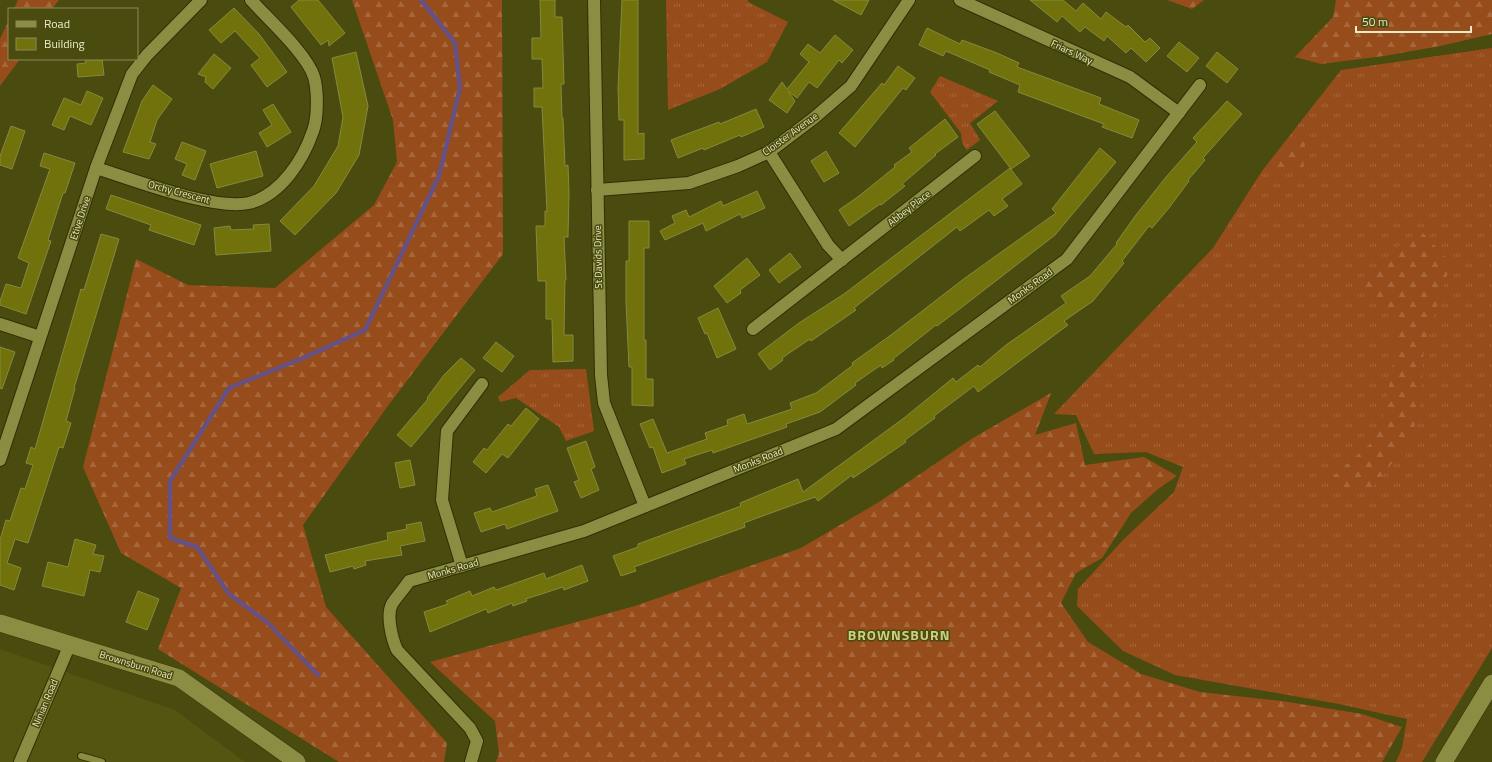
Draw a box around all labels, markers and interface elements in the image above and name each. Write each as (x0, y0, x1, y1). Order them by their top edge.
legend (8, 8, 138, 60)
scale bar (1356, 8, 1471, 34)
text: 50 m (1362, 12, 1388, 31)
text: Road (44, 14, 70, 33)
text: Building (44, 34, 85, 53)
street label: Friars Way (1049, 36, 1095, 68)
street label: Cloister Avenue (759, 109, 821, 159)
street label: Orchy Crescent (146, 177, 212, 208)
street label: Abbey Place (884, 186, 934, 230)
street label: Etive Drive (66, 194, 94, 242)
street label: St Davids Drive (590, 225, 606, 289)
street label: Monks Road (1004, 265, 1056, 307)
street label: Monks Road (731, 443, 785, 477)
street label: Monks Road (426, 555, 480, 583)
district label: BROWNSBURN (848, 624, 950, 645)
street label: Brownsburn Road (98, 647, 174, 683)
street label: Ninian Road (28, 677, 62, 729)

